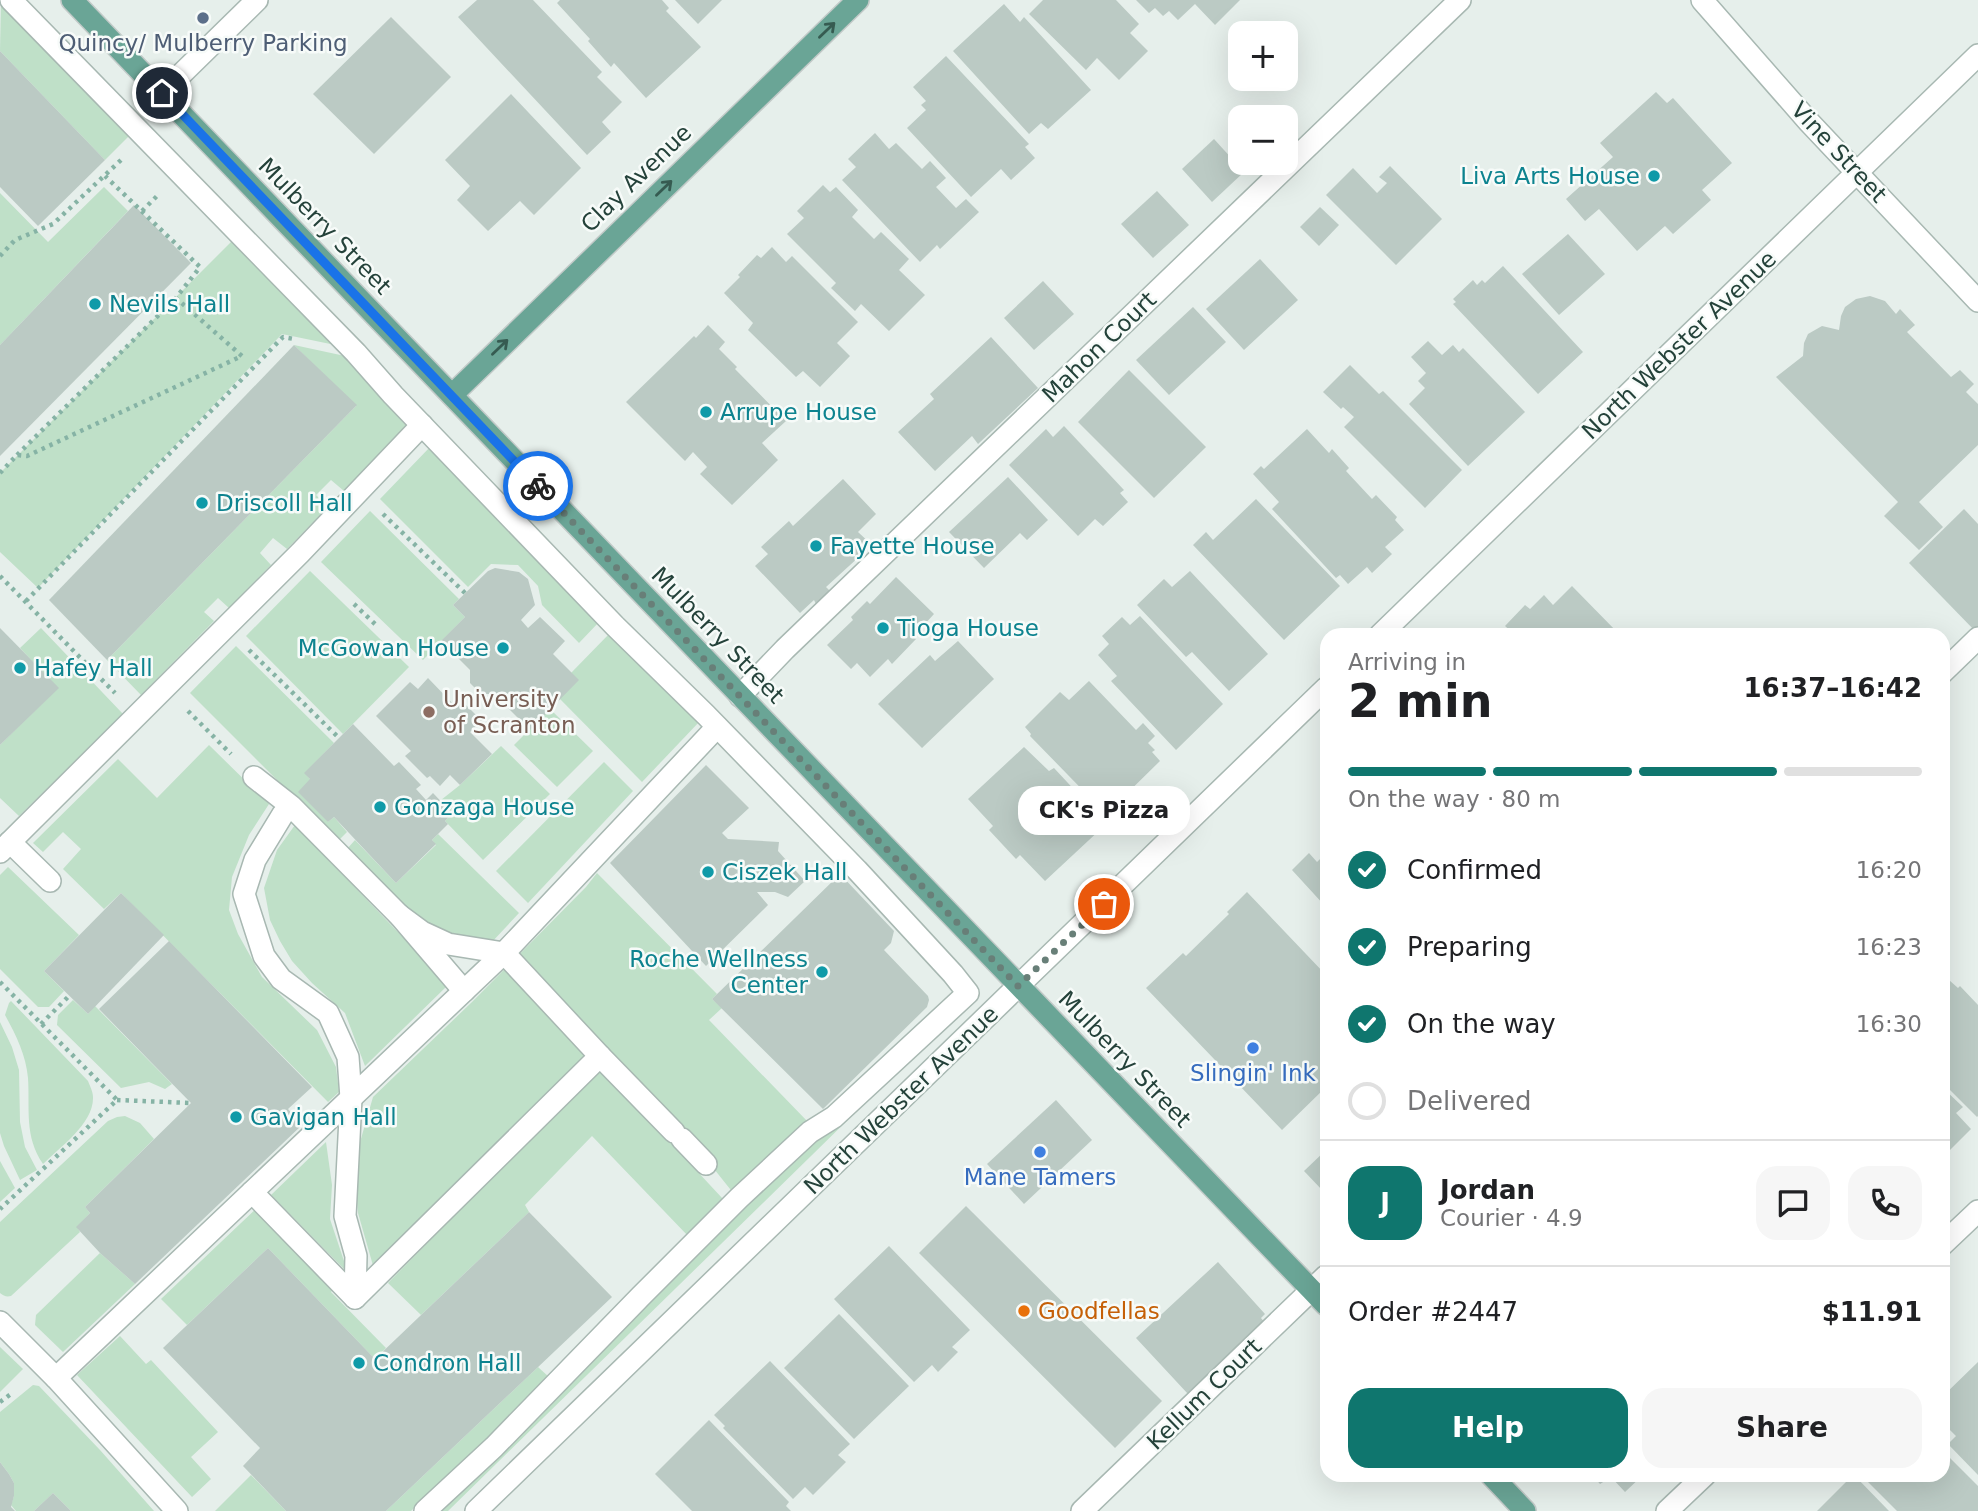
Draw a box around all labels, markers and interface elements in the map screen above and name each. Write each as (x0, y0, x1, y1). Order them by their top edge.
marker: Quincy/ Mulberry Parking (195, 10, 211, 26)
one-way arrow (818, 21, 835, 38)
map controls (1228, 21, 1298, 175)
button: + (1228, 21, 1298, 91)
place label: Quincy/ Mulberry Parking (58, 30, 348, 56)
pin (132, 63, 192, 123)
icon: home (143, 74, 181, 112)
street label: Vine Street (1786, 96, 1892, 208)
button: − (1228, 105, 1298, 175)
street label: Clay Avenue (576, 119, 696, 237)
street label: Mulberry Street (254, 153, 396, 299)
place label: Liva Arts House (1460, 163, 1640, 189)
marker: Liva Arts House (1646, 168, 1662, 184)
one-way arrow (655, 180, 672, 197)
street label: North Webster Avenue (1577, 246, 1781, 444)
street label: Mahon Court (1037, 286, 1161, 408)
place label: Nevils Hall (109, 291, 230, 317)
marker: Nevils Hall (87, 296, 103, 312)
one-way arrow (492, 339, 509, 356)
place label: Arrupe House (720, 399, 877, 425)
marker: Arrupe House (698, 404, 714, 420)
courier (503, 451, 573, 521)
icon: bike (519, 467, 557, 505)
place label: Driscoll Hall (216, 490, 353, 516)
marker: Driscoll Hall (194, 495, 210, 511)
place label: Fayette House (830, 533, 995, 559)
marker: Fayette House (808, 538, 824, 554)
street label: Mulberry Street (647, 562, 789, 708)
place label: Tioga House (896, 615, 1039, 641)
marker: Tioga House (875, 620, 891, 636)
place label: McGowan House (298, 635, 489, 661)
marker: McGowan House (495, 640, 511, 656)
text: Arriving in (1348, 649, 1466, 675)
place label: Hafey Hall (34, 655, 153, 681)
marker: Hafey Hall (12, 660, 28, 676)
text: 16:37–16:42 (1743, 673, 1922, 703)
text: 2 min (1348, 674, 1492, 728)
place label: University of Scranton (443, 686, 576, 738)
marker: University of Scranton (421, 704, 437, 720)
callout: CK's Pizza (1018, 785, 1190, 834)
text: On the way · 80 m (1348, 786, 1560, 812)
place label: Gonzaga House (394, 794, 575, 820)
text: CK's Pizza (1039, 797, 1169, 823)
marker: Gonzaga House (372, 799, 388, 815)
icon: check (1348, 851, 1386, 889)
text: Confirmed (1407, 855, 1542, 885)
text: 16:20 (1856, 857, 1922, 883)
place label: Ciszek Hall (722, 859, 847, 885)
marker: Ciszek Hall (700, 864, 716, 880)
pin (1074, 874, 1134, 934)
icon: bag (1085, 885, 1123, 923)
icon: check (1348, 928, 1386, 966)
text: Preparing (1407, 932, 1532, 962)
text: 16:23 (1856, 934, 1922, 960)
place label: Roche Wellness Center (629, 946, 809, 998)
marker: Roche Wellness Center (814, 964, 830, 980)
street label: Mulberry Street (1054, 986, 1196, 1132)
street label: North Webster Avenue (799, 1001, 1003, 1199)
icon: check (1348, 1005, 1386, 1043)
text: On the way (1407, 1009, 1556, 1039)
text: 16:30 (1856, 1011, 1922, 1037)
marker: Slingin' Ink (1245, 1040, 1261, 1056)
place label: Slingin' Ink (1190, 1060, 1317, 1086)
text: Delivered (1407, 1086, 1531, 1116)
place label: Gavigan Hall (250, 1104, 397, 1130)
marker: Gavigan Hall (228, 1109, 244, 1125)
marker: Mane Tamers (1032, 1144, 1048, 1160)
place label: Mane Tamers (964, 1164, 1116, 1190)
button: chat (1756, 1166, 1830, 1240)
button: phone (1848, 1166, 1922, 1240)
text: Jordan (1440, 1175, 1535, 1205)
text: J (1380, 1188, 1390, 1218)
text: Courier · 4.9 (1440, 1205, 1583, 1231)
text: Order #2447 (1348, 1297, 1518, 1327)
text: $11.91 (1822, 1297, 1922, 1327)
place label: Goodfellas (1038, 1298, 1160, 1324)
marker: Goodfellas (1016, 1303, 1032, 1319)
street label: Kellum Court (1142, 1333, 1266, 1455)
place label: Condron Hall (373, 1350, 521, 1376)
marker: Condron Hall (351, 1355, 367, 1371)
button: Help (1348, 1388, 1628, 1468)
button: Share (1642, 1388, 1922, 1468)

